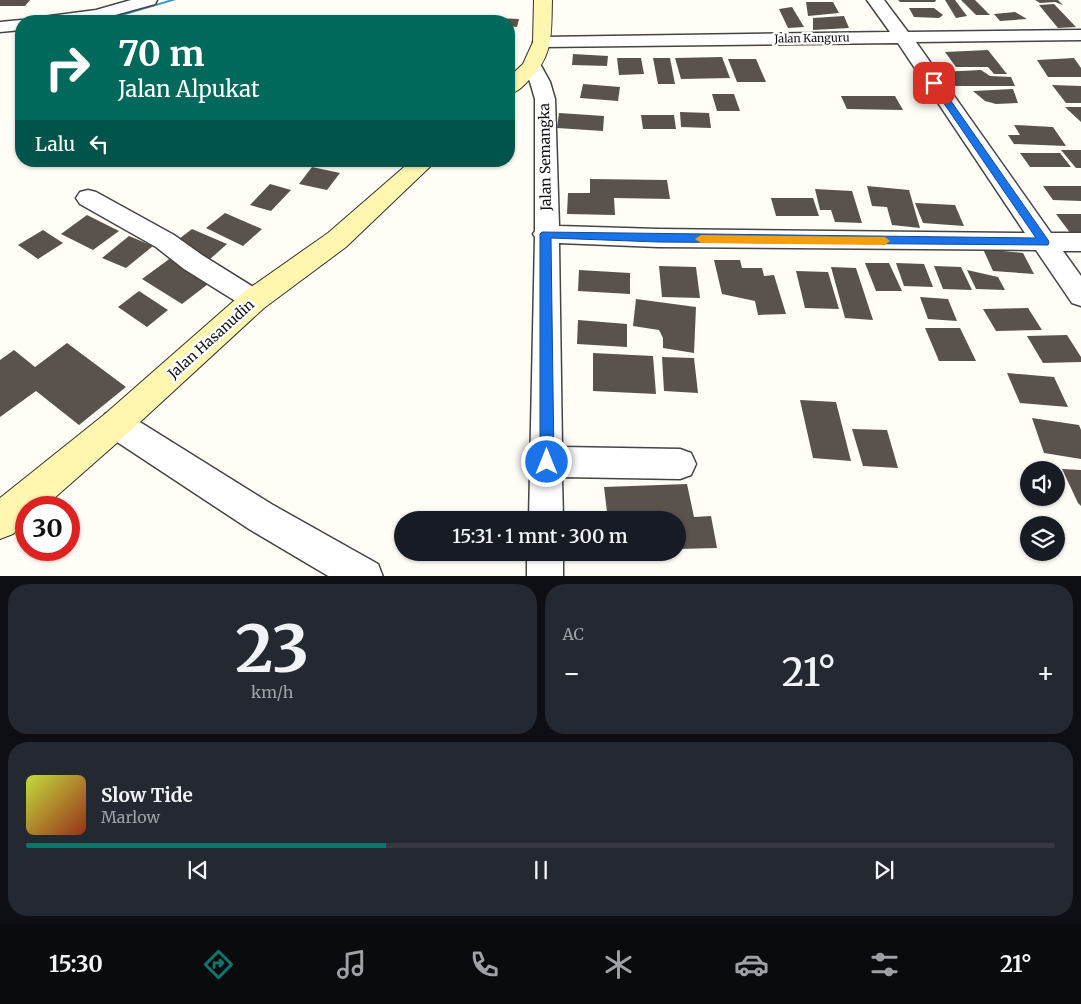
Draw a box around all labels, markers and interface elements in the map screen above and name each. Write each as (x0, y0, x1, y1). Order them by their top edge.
street label: Jalan Kanguru (773, 30, 850, 46)
text: 70 m (118, 32, 205, 76)
icon: right (35, 35, 100, 100)
pin (913, 62, 955, 104)
icon: arrive (920, 69, 948, 97)
text: Jalan Alpukat (118, 75, 260, 103)
street label: Jalan Semangka (535, 102, 555, 212)
icon: left (85, 130, 113, 158)
text: Lalu (35, 132, 75, 156)
street label: Jalan Hasanudin (163, 295, 258, 383)
position arrow (520, 435, 572, 487)
map controls (1020, 461, 1065, 561)
button: sound (1020, 461, 1065, 506)
speed limit sign: 30 (15, 496, 80, 561)
button: layers (1020, 516, 1065, 561)
text: 15:31 · 1 mnt · 300 m (452, 524, 628, 548)
text: 23 (235, 608, 309, 690)
text: AC (563, 624, 584, 644)
text: 21° (782, 649, 836, 696)
text: − (563, 655, 581, 691)
text: + (1036, 655, 1055, 691)
text: km/h (251, 682, 293, 702)
text: Slow Tide (101, 783, 193, 807)
text: Marlow (101, 807, 160, 827)
icon: previous (184, 856, 212, 884)
icon: pause (527, 856, 555, 884)
icon: next (870, 856, 898, 884)
icon: directions (201, 947, 236, 982)
icon: music (334, 947, 369, 982)
icon: phone (467, 947, 502, 982)
icon: climate (601, 947, 636, 982)
icon: car (734, 947, 769, 982)
icon: filters (867, 947, 902, 982)
text: 15:30 (49, 950, 103, 978)
text: 21° (1000, 950, 1032, 978)

